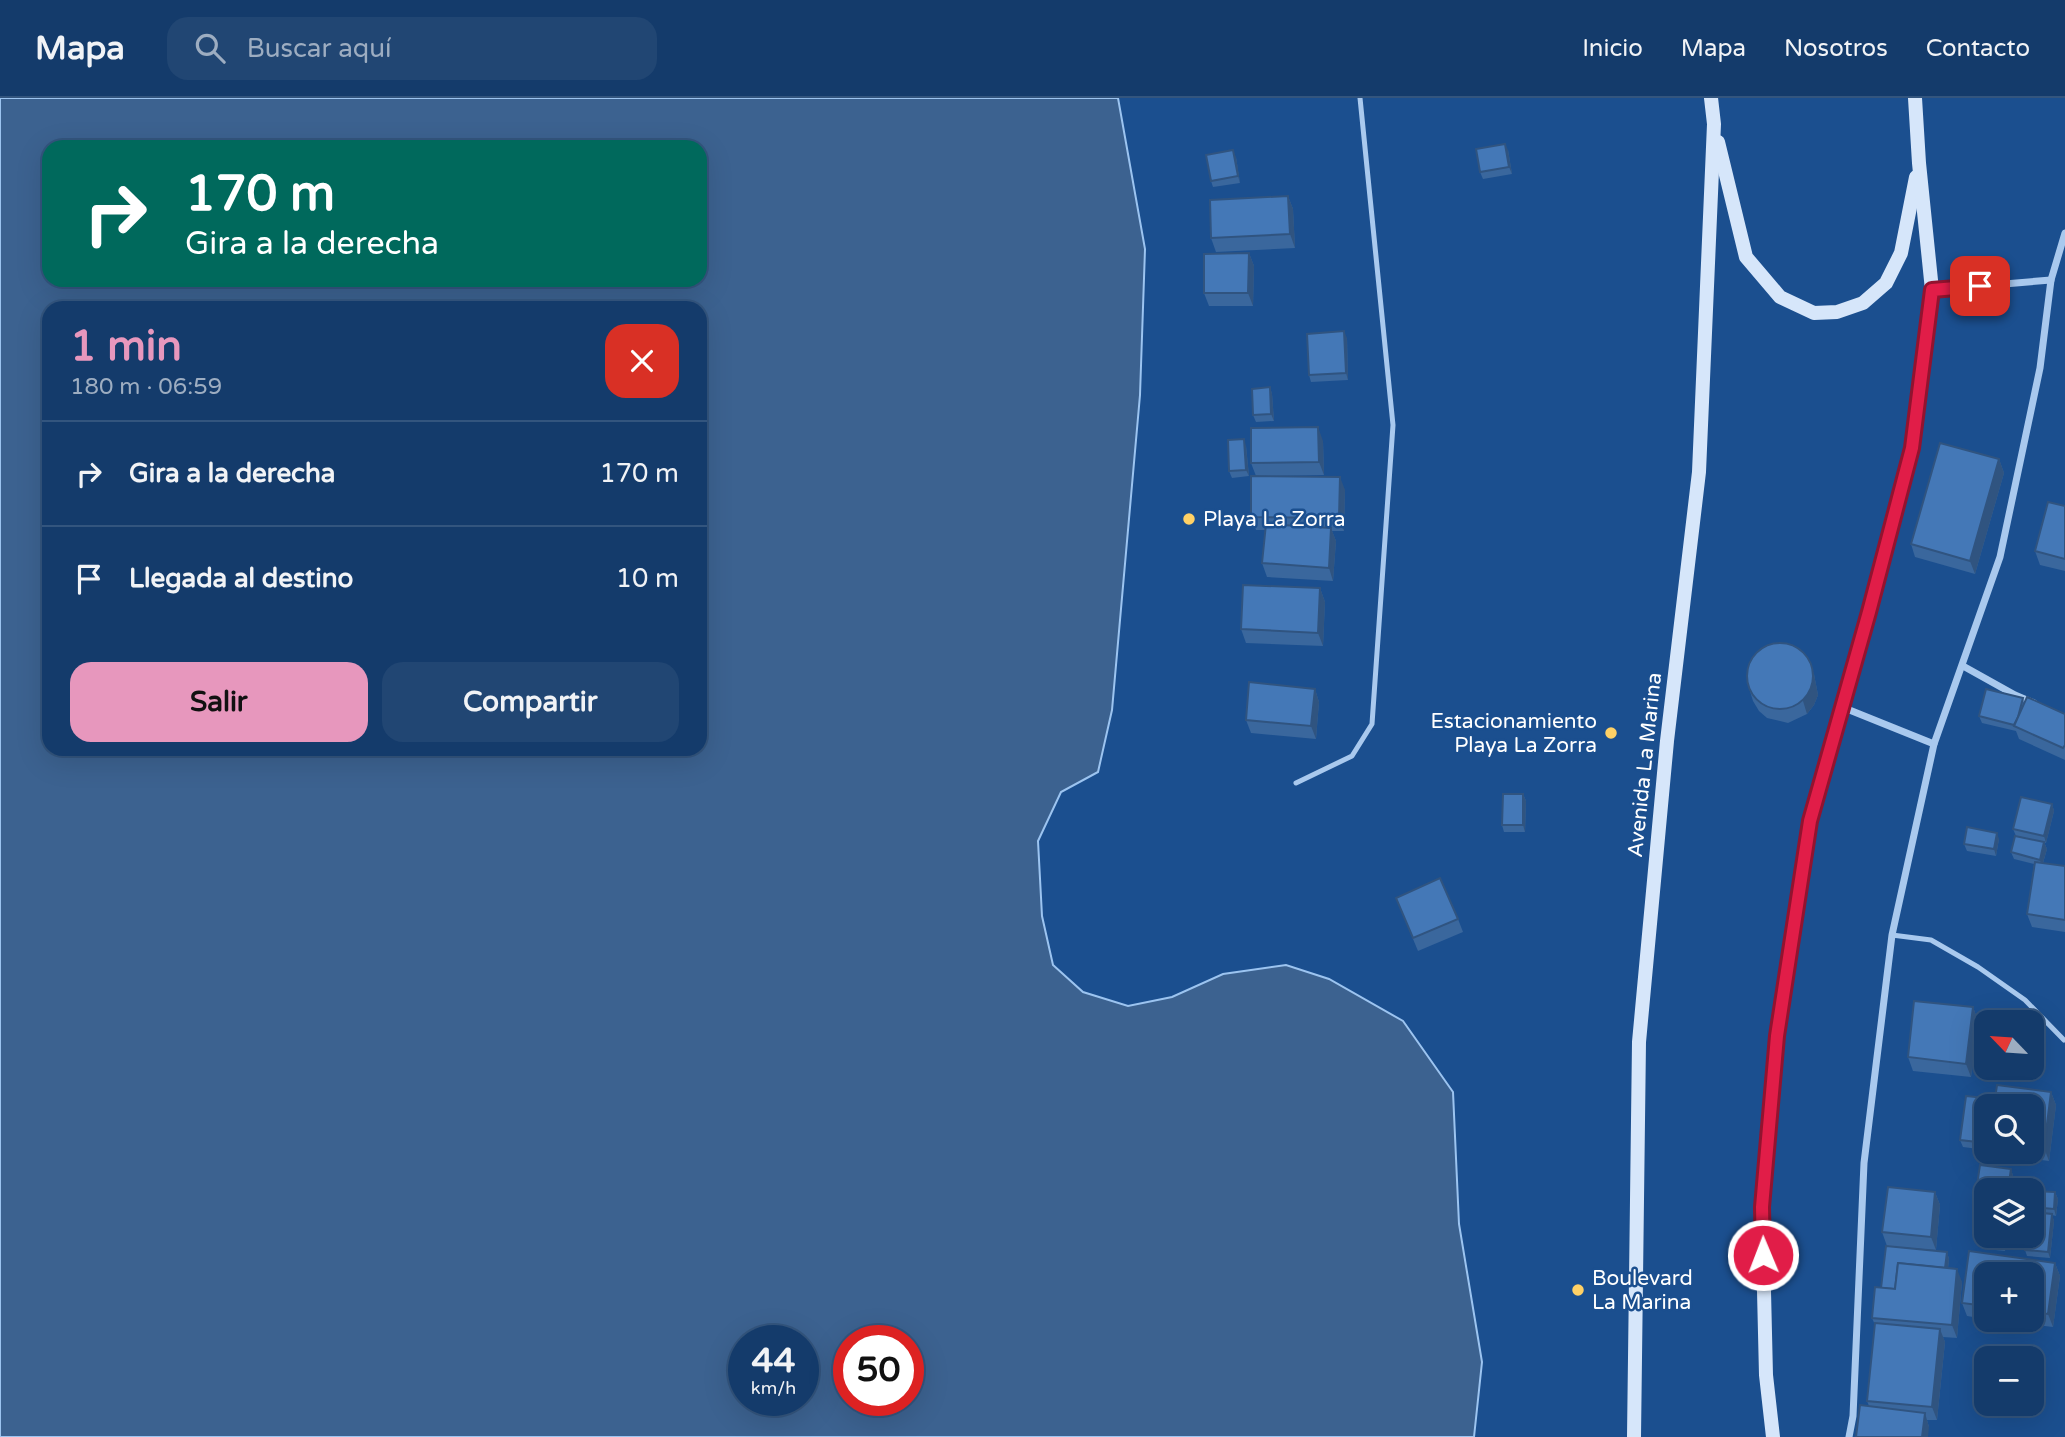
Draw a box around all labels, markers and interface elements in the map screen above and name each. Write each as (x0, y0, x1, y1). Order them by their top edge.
search box (167, 17, 657, 80)
text: Mapa (35, 29, 125, 68)
icon: search (191, 29, 229, 67)
text: Buscar aquí (247, 33, 391, 64)
text: Inicio (1582, 34, 1643, 63)
text: Mapa (1681, 34, 1746, 63)
text: Nosotros (1784, 34, 1888, 63)
text: Contacto (1926, 34, 2030, 63)
text: 170 m (185, 165, 335, 224)
icon: right (70, 168, 161, 259)
text: Gira a la derecha (185, 225, 439, 263)
pin (1950, 256, 2010, 316)
icon: arrive (1961, 267, 1999, 305)
text: 1 min (70, 321, 182, 372)
button: close (605, 324, 679, 398)
text: 180 m · 06:59 (70, 373, 222, 401)
icon: right (70, 455, 108, 493)
text: Gira a la derecha (129, 458, 335, 489)
text: 170 m (599, 458, 679, 489)
place label: Playa La Zorra (1203, 507, 1346, 532)
marker: Playa La Zorra (1181, 511, 1197, 527)
icon: arrive (70, 560, 108, 598)
text: Llegada al destino (129, 563, 353, 594)
text: 10 m (616, 563, 679, 594)
button: Salir (70, 662, 368, 742)
button: Compartir (382, 662, 679, 742)
street label: Avenida La Marina (1623, 671, 1667, 859)
place label: Estacionamiento Playa La Zorra (1431, 709, 1597, 758)
marker: Estacionamiento Playa La Zorra (1603, 725, 1619, 741)
north arrow (1974, 1010, 2044, 1080)
map controls (1974, 1010, 2044, 1416)
button: search (1974, 1094, 2044, 1164)
button: layers (1974, 1178, 2044, 1248)
position arrow (1726, 1218, 1800, 1292)
button: + (1974, 1262, 2044, 1332)
place label: Boulevard La Marina (1592, 1266, 1693, 1315)
marker: Boulevard La Marina (1570, 1282, 1586, 1298)
speed limit sign: 50 (833, 1325, 924, 1416)
text: 44 (752, 1340, 795, 1382)
button: − (1974, 1346, 2044, 1416)
text: km/h (751, 1377, 796, 1399)

